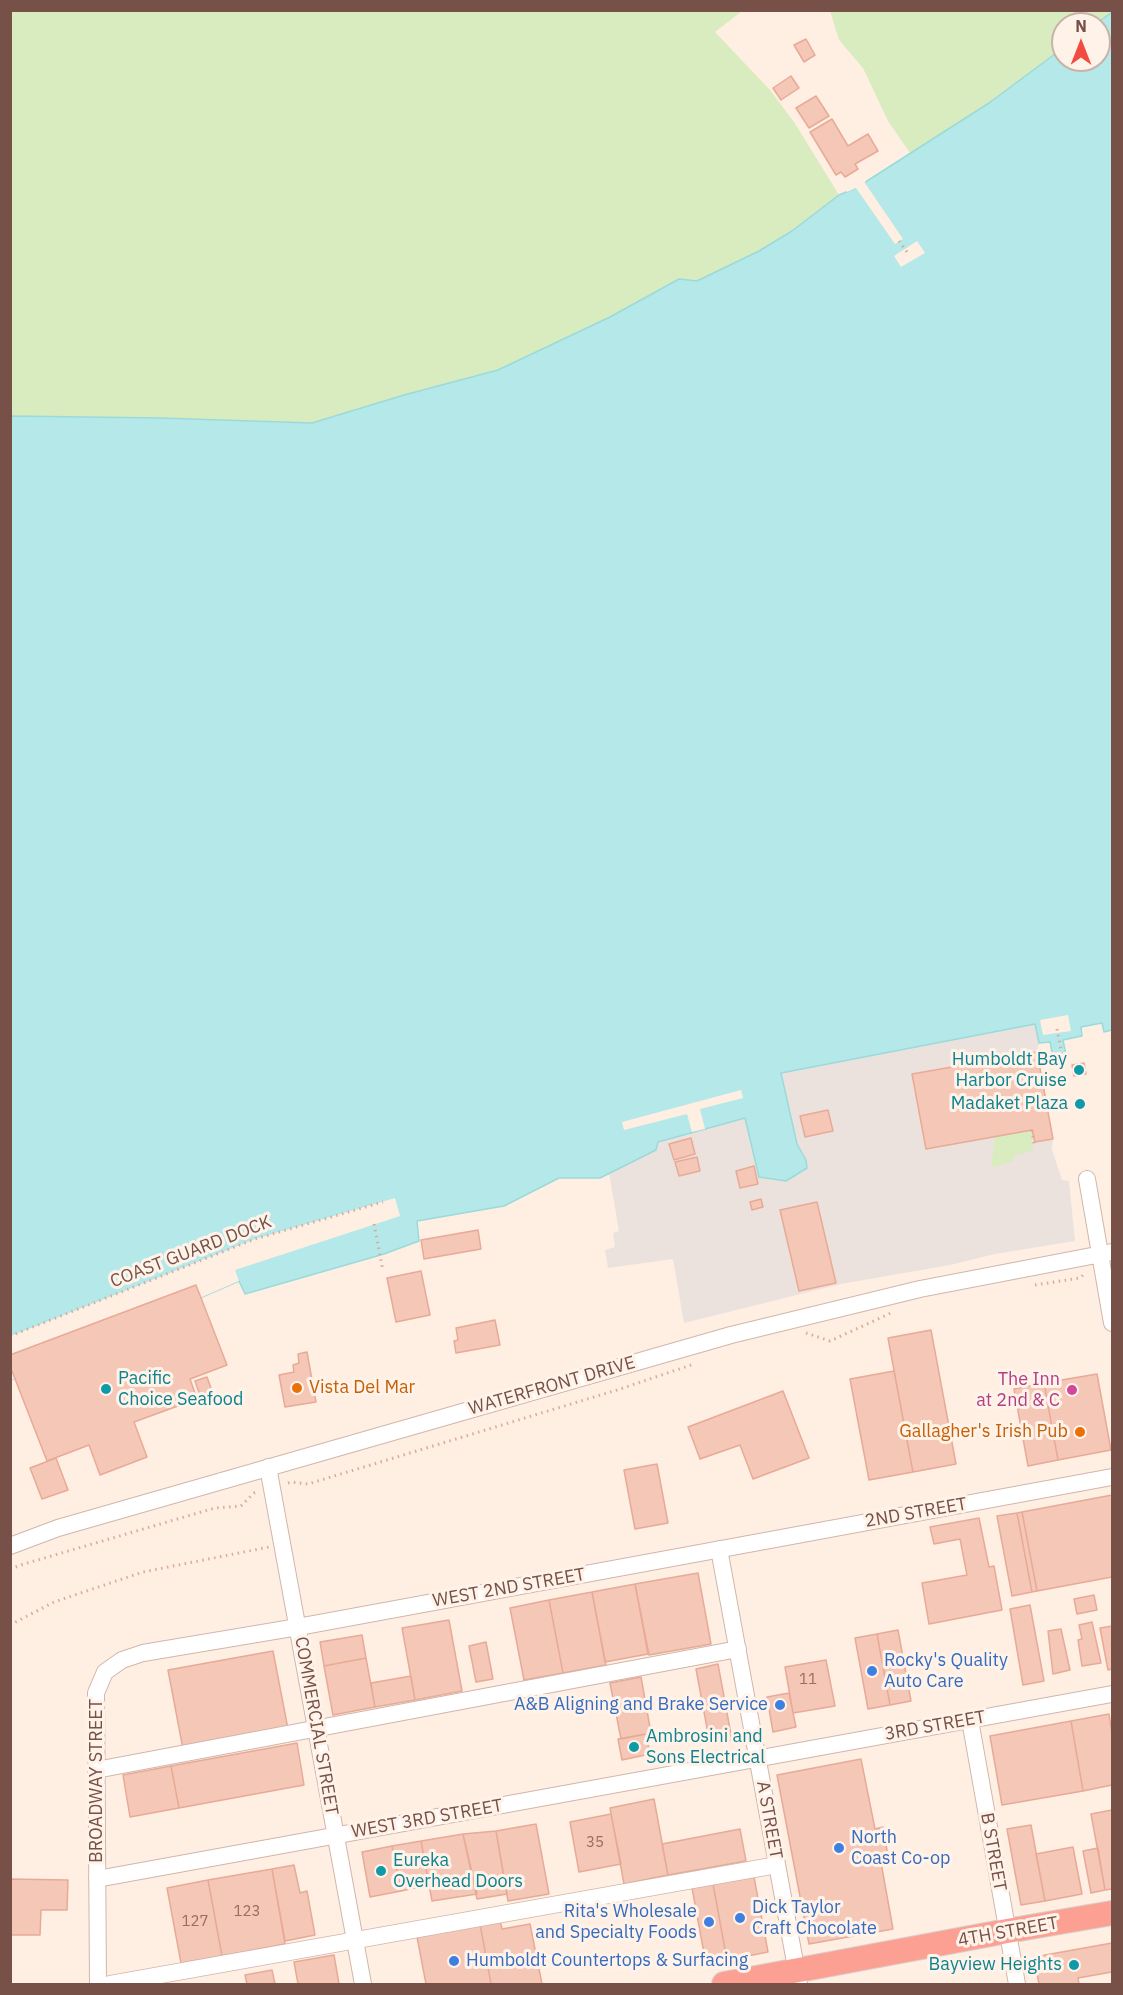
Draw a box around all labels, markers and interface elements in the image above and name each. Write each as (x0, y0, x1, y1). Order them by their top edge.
north arrow (1051, 12, 1111, 72)
text: N (1075, 16, 1087, 36)
place label: Humboldt Bay Harbor Cruise (952, 1049, 1067, 1092)
marker: Humboldt Bay Harbor Cruise (1072, 1063, 1086, 1077)
place label: Madaket Plaza (951, 1093, 1068, 1115)
marker: Madaket Plaza (1073, 1097, 1087, 1111)
street label: COAST GUARD DOCK (107, 1211, 275, 1293)
street label: WATERFRONT DRIVE (466, 1352, 638, 1420)
place label: Pacific Choice Seafood (118, 1368, 243, 1410)
place label: The Inn at 2nd & C (976, 1369, 1060, 1412)
place label: Vista Del Mar (309, 1377, 415, 1399)
marker: Vista Del Mar (290, 1381, 304, 1395)
marker: Pacific Choice Seafood (99, 1382, 113, 1396)
marker: The Inn at 2nd & C (1065, 1383, 1079, 1397)
place label: Gallagher's Irish Pub (899, 1421, 1068, 1443)
marker: Gallagher's Irish Pub (1073, 1425, 1087, 1439)
street label: 2ND STREET (863, 1493, 969, 1533)
street label: WEST 2ND STREET (431, 1564, 587, 1612)
street label: COMMERCIAL STREET (290, 1635, 342, 1817)
place label: Rocky's Quality Auto Care (884, 1650, 1008, 1692)
marker: Rocky's Quality Auto Care (865, 1664, 879, 1678)
house number: 11 (799, 1671, 817, 1689)
place label: A&B Aligning and Brake Service (514, 1694, 768, 1716)
marker: A&B Aligning and Brake Service (773, 1698, 787, 1712)
street label: BROADWAY STREET (86, 1699, 108, 1863)
street label: 3RD STREET (883, 1707, 987, 1745)
place label: Ambrosini and Sons Electrical (646, 1726, 765, 1768)
marker: Ambrosini and Sons Electrical (627, 1740, 641, 1754)
street label: A STREET (751, 1779, 787, 1861)
street label: WEST 3RD STREET (350, 1795, 504, 1843)
street label: B STREET (975, 1811, 1011, 1893)
place label: North Coast Co-op (851, 1827, 950, 1870)
house number: 35 (586, 1834, 604, 1852)
marker: North Coast Co-op (832, 1841, 846, 1855)
place label: Eureka Overhead Doors (393, 1850, 523, 1892)
marker: Eureka Overhead Doors (374, 1864, 388, 1878)
place label: Dick Taylor Craft Chocolate (752, 1897, 877, 1940)
place label: Rita's Wholesale and Specialty Foods (535, 1901, 697, 1944)
house number: 123 (234, 1903, 260, 1921)
marker: Dick Taylor Craft Chocolate (733, 1911, 747, 1925)
house number: 127 (182, 1913, 208, 1931)
street label: 4TH STREET (956, 1913, 1060, 1951)
marker: Rita's Wholesale and Specialty Foods (702, 1915, 716, 1929)
place label: Humboldt Countertops & Surfacing (466, 1950, 748, 1972)
marker: Humboldt Countertops & Surfacing (447, 1954, 461, 1968)
place label: Bayview Heights (929, 1954, 1062, 1976)
marker: Bayview Heights (1067, 1958, 1081, 1972)

